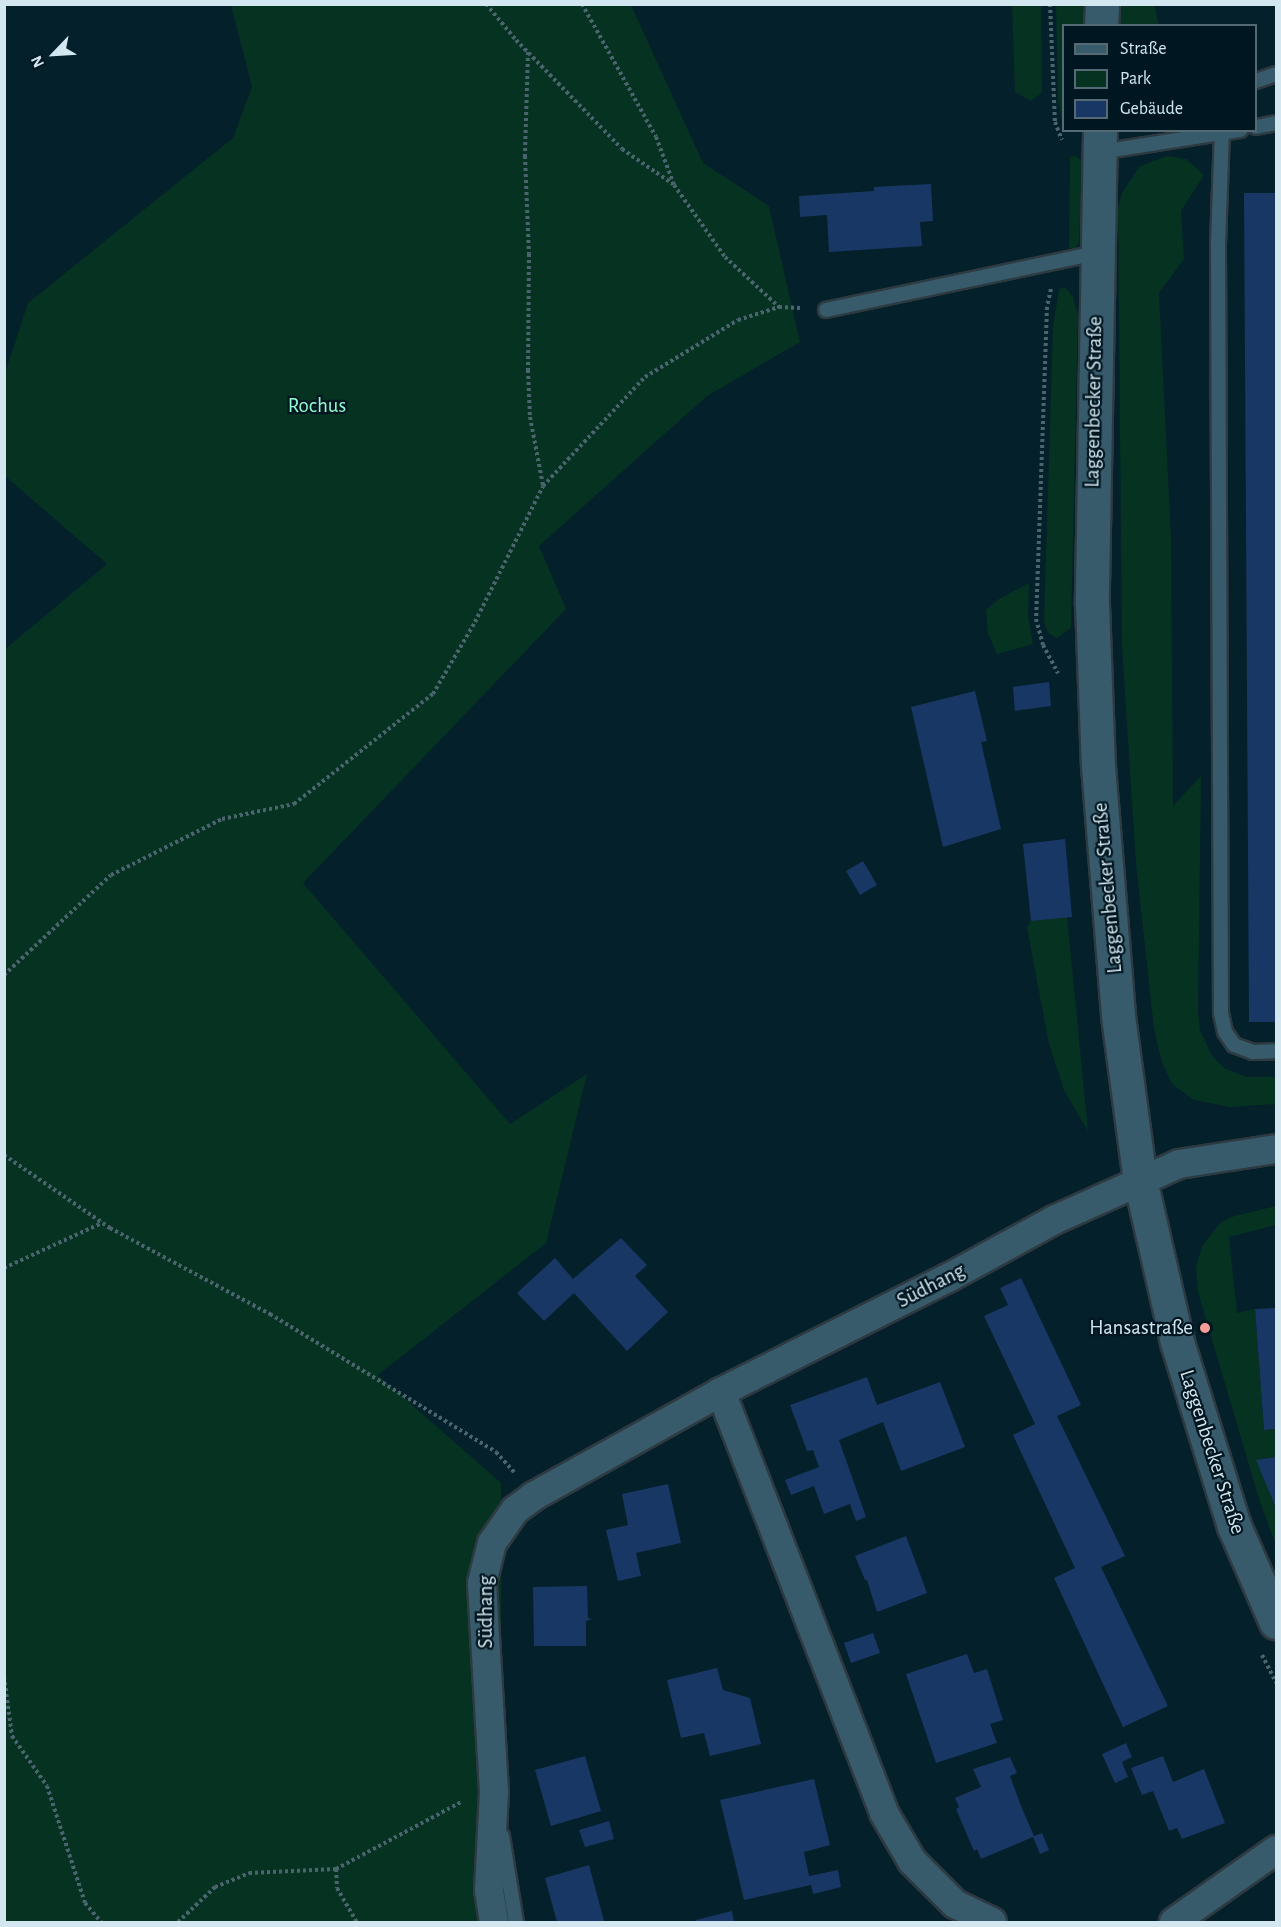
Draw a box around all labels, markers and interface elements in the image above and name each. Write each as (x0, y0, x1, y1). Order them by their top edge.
north arrow (24, 24, 84, 84)
legend (1062, 24, 1257, 132)
text: Straße (1120, 40, 1166, 58)
text: N (28, 53, 47, 70)
text: Park (1120, 70, 1151, 88)
text: Gebäude (1120, 100, 1183, 118)
street label: Laggenbecker Straße (1080, 316, 1108, 488)
park label: Rochus (288, 393, 346, 419)
street label: Laggenbecker Straße (1088, 802, 1128, 974)
street label: Südhang (893, 1258, 969, 1314)
place label: Hansastraße (1089, 1315, 1193, 1341)
marker: Hansastraße (1198, 1321, 1212, 1335)
street label: Laggenbecker Straße (1174, 1367, 1250, 1537)
street label: Südhang (473, 1576, 499, 1648)

